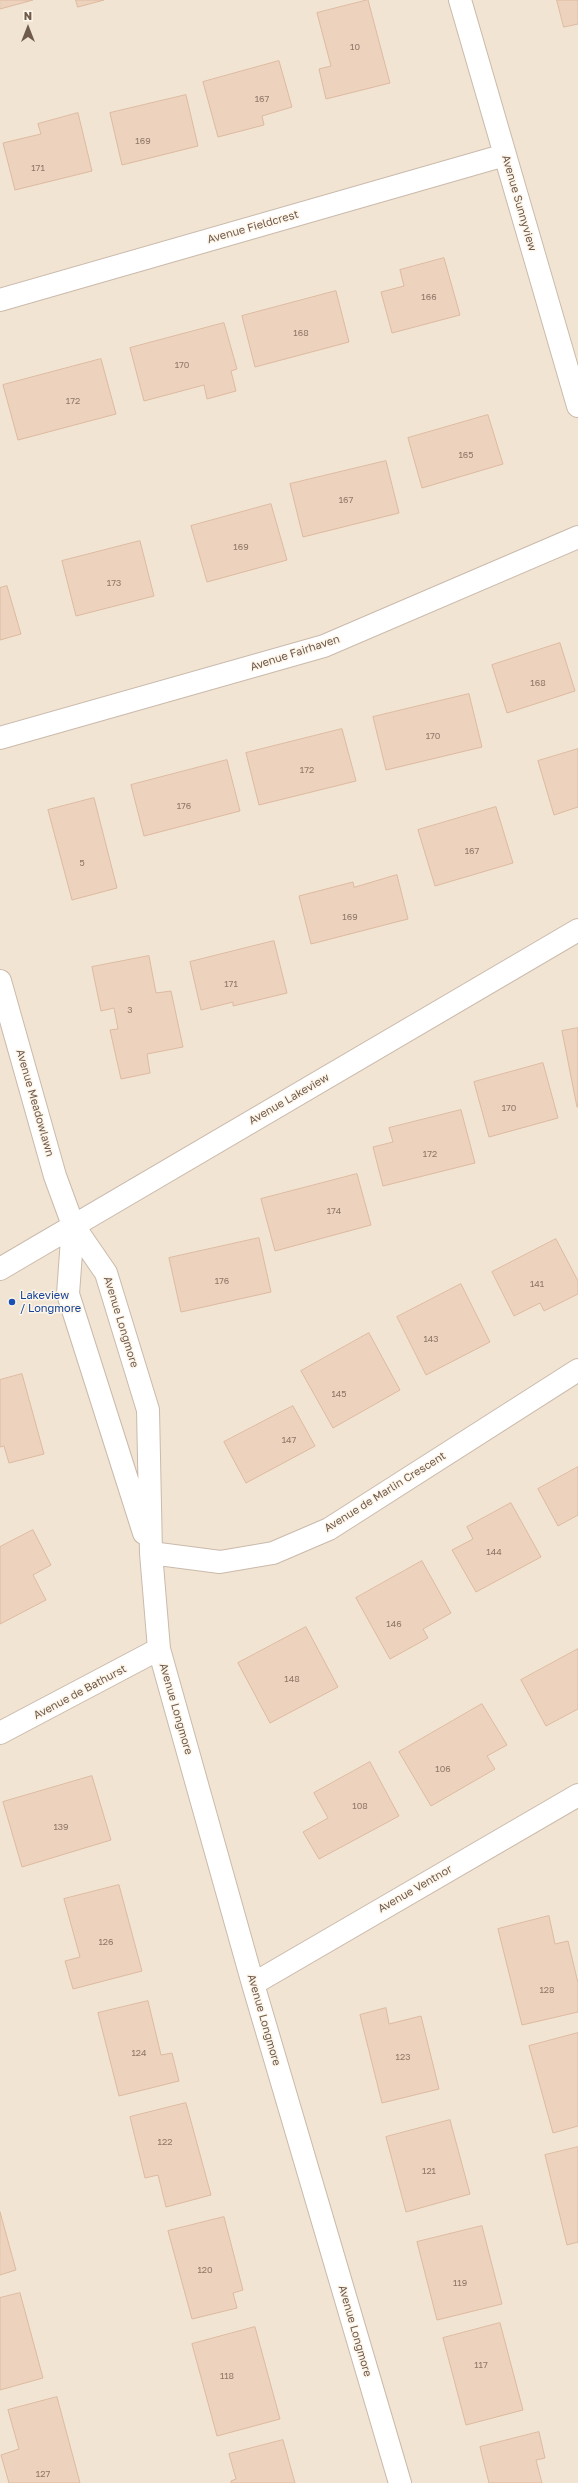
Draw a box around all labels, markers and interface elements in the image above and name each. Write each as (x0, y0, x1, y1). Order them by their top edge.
north arrow (8, 8, 48, 48)
text: N (24, 9, 32, 22)
house number: 10 (350, 42, 360, 52)
house number: 167 (255, 94, 269, 104)
house number: 169 (135, 136, 151, 146)
street label: Avenue Sunnyview (499, 153, 539, 253)
house number: 171 (31, 163, 45, 173)
street label: Avenue Fieldcrest (206, 208, 300, 246)
house number: 166 (421, 292, 437, 302)
house number: 168 (293, 328, 309, 338)
house number: 170 (175, 360, 189, 370)
house number: 172 (66, 396, 80, 406)
house number: 165 (458, 450, 474, 460)
house number: 167 (339, 495, 353, 505)
house number: 169 (233, 542, 249, 552)
house number: 173 (107, 578, 121, 588)
street label: Avenue Fairhaven (249, 632, 341, 674)
house number: 168 (530, 678, 546, 688)
house number: 170 (426, 731, 440, 741)
house number: 172 (300, 765, 314, 775)
house number: 176 (177, 801, 191, 811)
house number: 167 (465, 846, 479, 856)
house number: 5 (79, 858, 85, 868)
house number: 169 (342, 912, 358, 922)
house number: 171 (224, 979, 238, 989)
house number: 3 (127, 1005, 133, 1015)
street label: Avenue Meadowlawn (13, 1048, 57, 1158)
street label: Avenue Lakeview (246, 1071, 332, 1127)
house number: 170 (502, 1103, 516, 1113)
house number: 172 (423, 1149, 437, 1159)
house number: 174 (327, 1206, 341, 1216)
street label: Avenue Longmore (101, 1275, 141, 1369)
house number: 176 (215, 1276, 229, 1286)
house number: 141 (530, 1279, 544, 1289)
place label: Lakeview / Longmore (20, 1289, 81, 1315)
marker: Lakeview / Longmore (7, 1297, 17, 1307)
house number: 143 (423, 1334, 439, 1344)
house number: 145 (331, 1389, 347, 1399)
house number: 147 (282, 1435, 296, 1445)
street label: Avenue de Marlin Crescent (322, 1449, 448, 1535)
house number: 144 (486, 1547, 502, 1557)
house number: 146 (386, 1619, 402, 1629)
street label: Avenue de Bathurst (31, 1662, 129, 1722)
street label: Avenue Longmore (157, 1662, 195, 1756)
house number: 148 (284, 1674, 300, 1684)
house number: 106 (435, 1764, 451, 1774)
house number: 108 (352, 1801, 368, 1811)
house number: 139 (53, 1822, 69, 1832)
street label: Avenue Ventnor (376, 1862, 454, 1916)
house number: 126 (98, 1937, 114, 1947)
street label: Avenue Longmore (245, 1973, 283, 2067)
house number: 128 (539, 1985, 555, 1995)
house number: 124 (131, 2048, 147, 2058)
house number: 123 (396, 2052, 410, 2062)
house number: 122 (158, 2137, 172, 2147)
house number: 121 (422, 2166, 436, 2176)
house number: 120 (197, 2265, 213, 2275)
house number: 119 (453, 2278, 467, 2288)
street label: Avenue Longmore (336, 2284, 374, 2378)
house number: 117 (474, 2360, 488, 2370)
house number: 118 (220, 2371, 234, 2381)
house number: 127 (36, 2469, 50, 2479)

